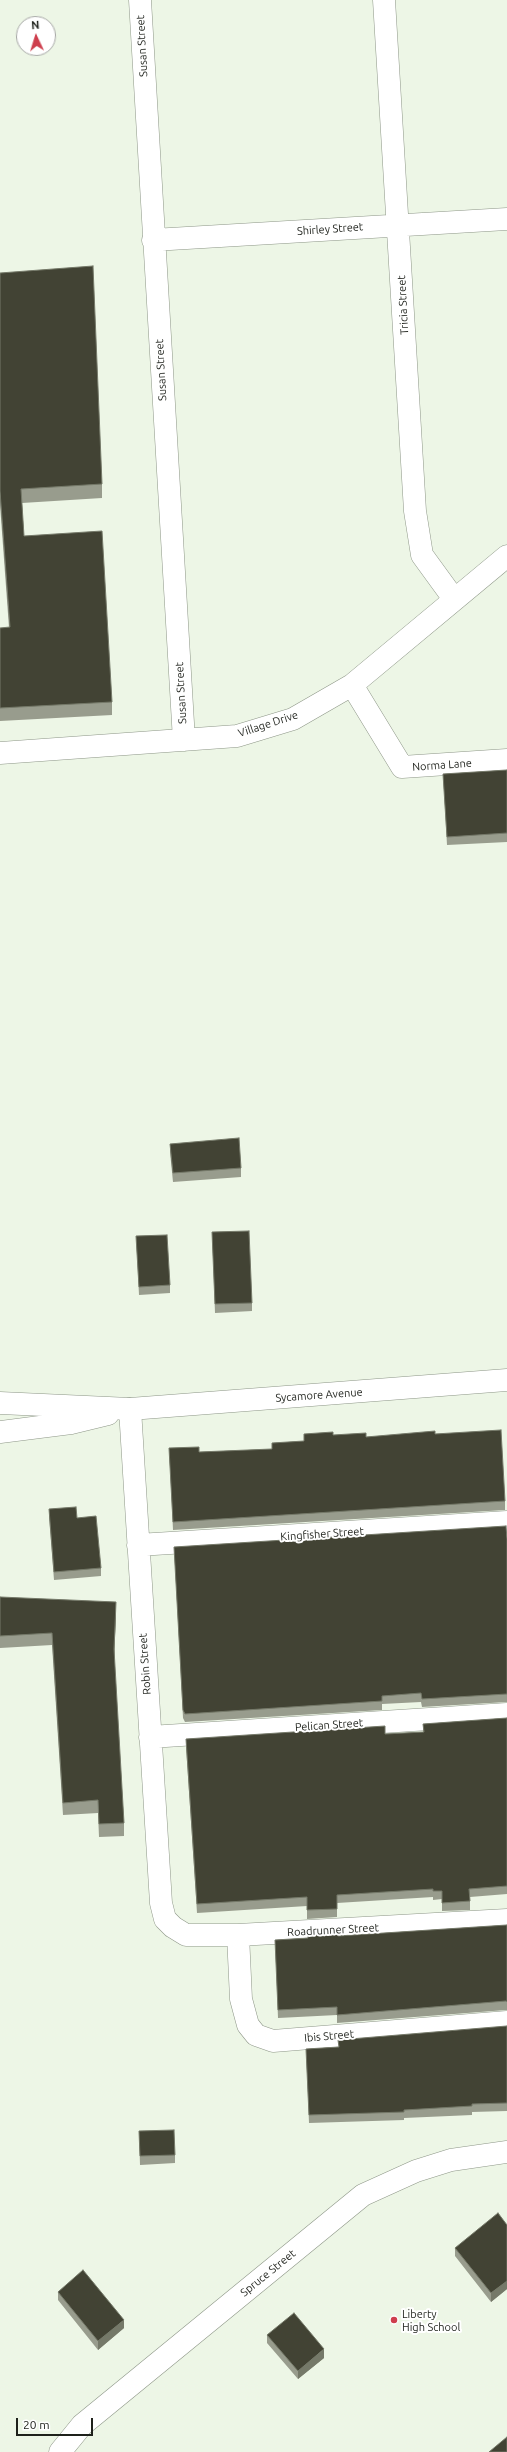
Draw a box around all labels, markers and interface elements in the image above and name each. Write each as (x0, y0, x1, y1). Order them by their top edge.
street label: Susan Street (134, 15, 150, 77)
north arrow (16, 16, 56, 56)
text: N (31, 19, 40, 31)
street label: Shirley Street (296, 220, 364, 238)
street label: Tricia Street (395, 275, 411, 335)
street label: Susan Street (153, 339, 169, 401)
street label: Susan Street (173, 662, 189, 724)
street label: Village Drive (236, 708, 300, 740)
street label: Norma Lane (412, 756, 472, 774)
street label: Sycamore Avenue (275, 1385, 363, 1405)
street label: Kingfisher Street (280, 1525, 364, 1543)
street label: Robin Street (136, 1633, 154, 1695)
street label: Pelican Street (295, 1716, 363, 1734)
street label: Roadrunner Street (287, 1921, 379, 1939)
street label: Ibis Street (304, 2027, 354, 2045)
street label: Spruce Street (238, 2247, 298, 2299)
place label: Liberty High School (402, 2307, 460, 2333)
marker: Liberty High School (389, 2315, 399, 2325)
scale bar (18, 2410, 95, 2436)
text: 20 m (23, 2418, 50, 2431)

